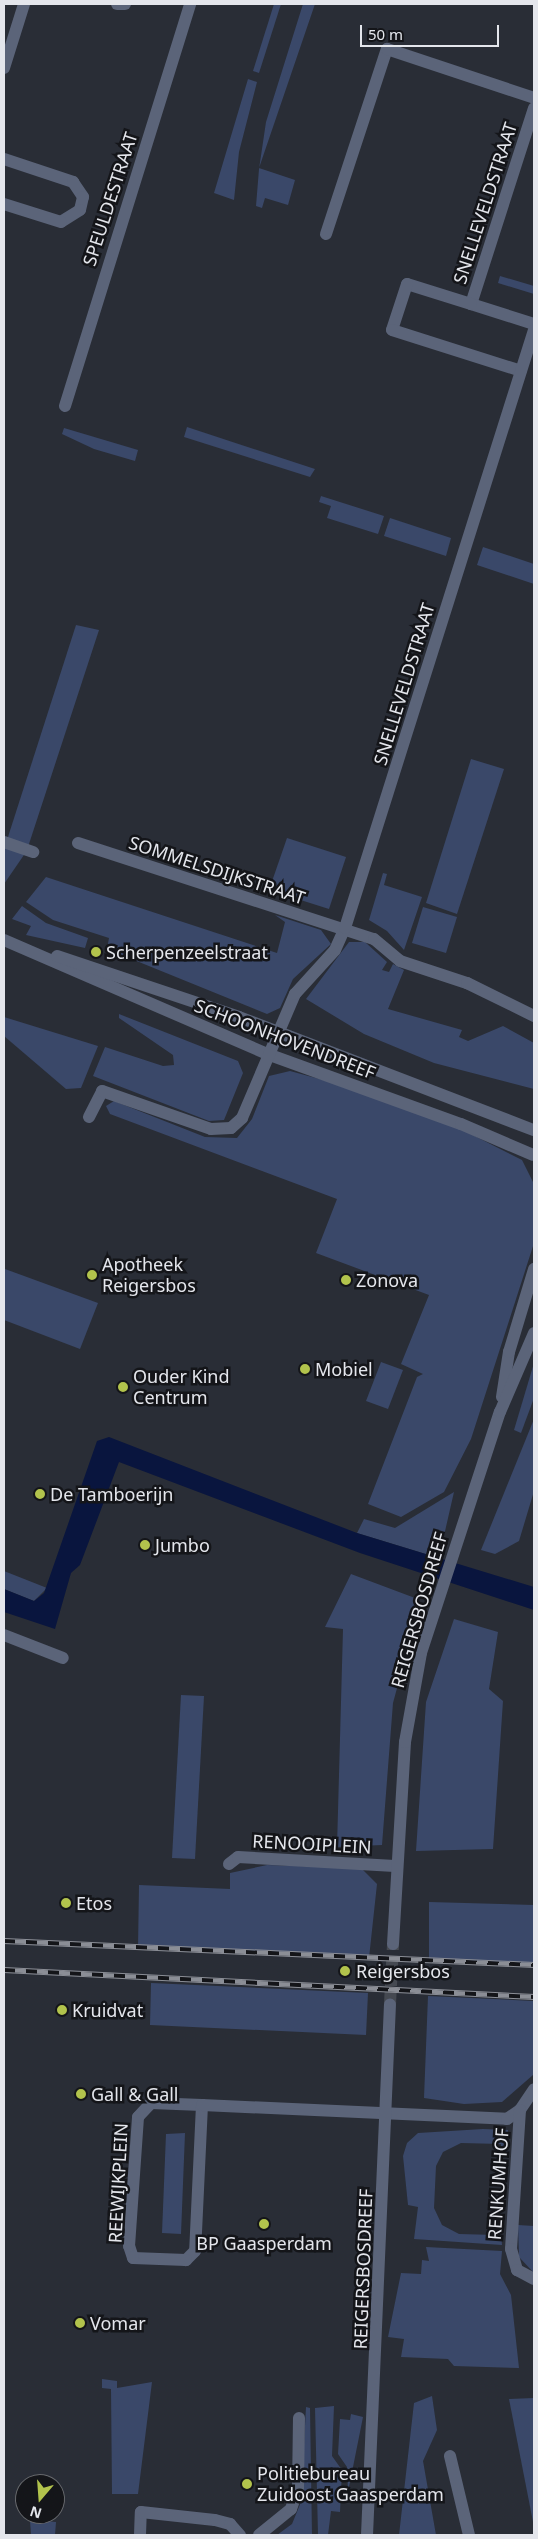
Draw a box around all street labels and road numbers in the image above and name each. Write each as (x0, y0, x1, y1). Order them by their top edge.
street label: SNELLEVELDSTRAAT (449, 119, 521, 287)
street label: SPEULDESTRAAT (78, 129, 142, 269)
street label: SNELLEVELDSTRAAT (369, 600, 439, 768)
street label: SOMMELSDIJKSTRAAT (126, 831, 308, 909)
street label: SCHOONHOVENDREEF (192, 995, 378, 1083)
street label: REIGERSBOSDREEF (386, 1530, 452, 1690)
street label: RENOOIPLEIN (252, 1830, 372, 1858)
street label: REEWIJKPLEIN (104, 2122, 132, 2244)
street label: RENKUMHOF (483, 2127, 513, 2241)
street label: REIGERSBOSDREEF (349, 2188, 377, 2350)

